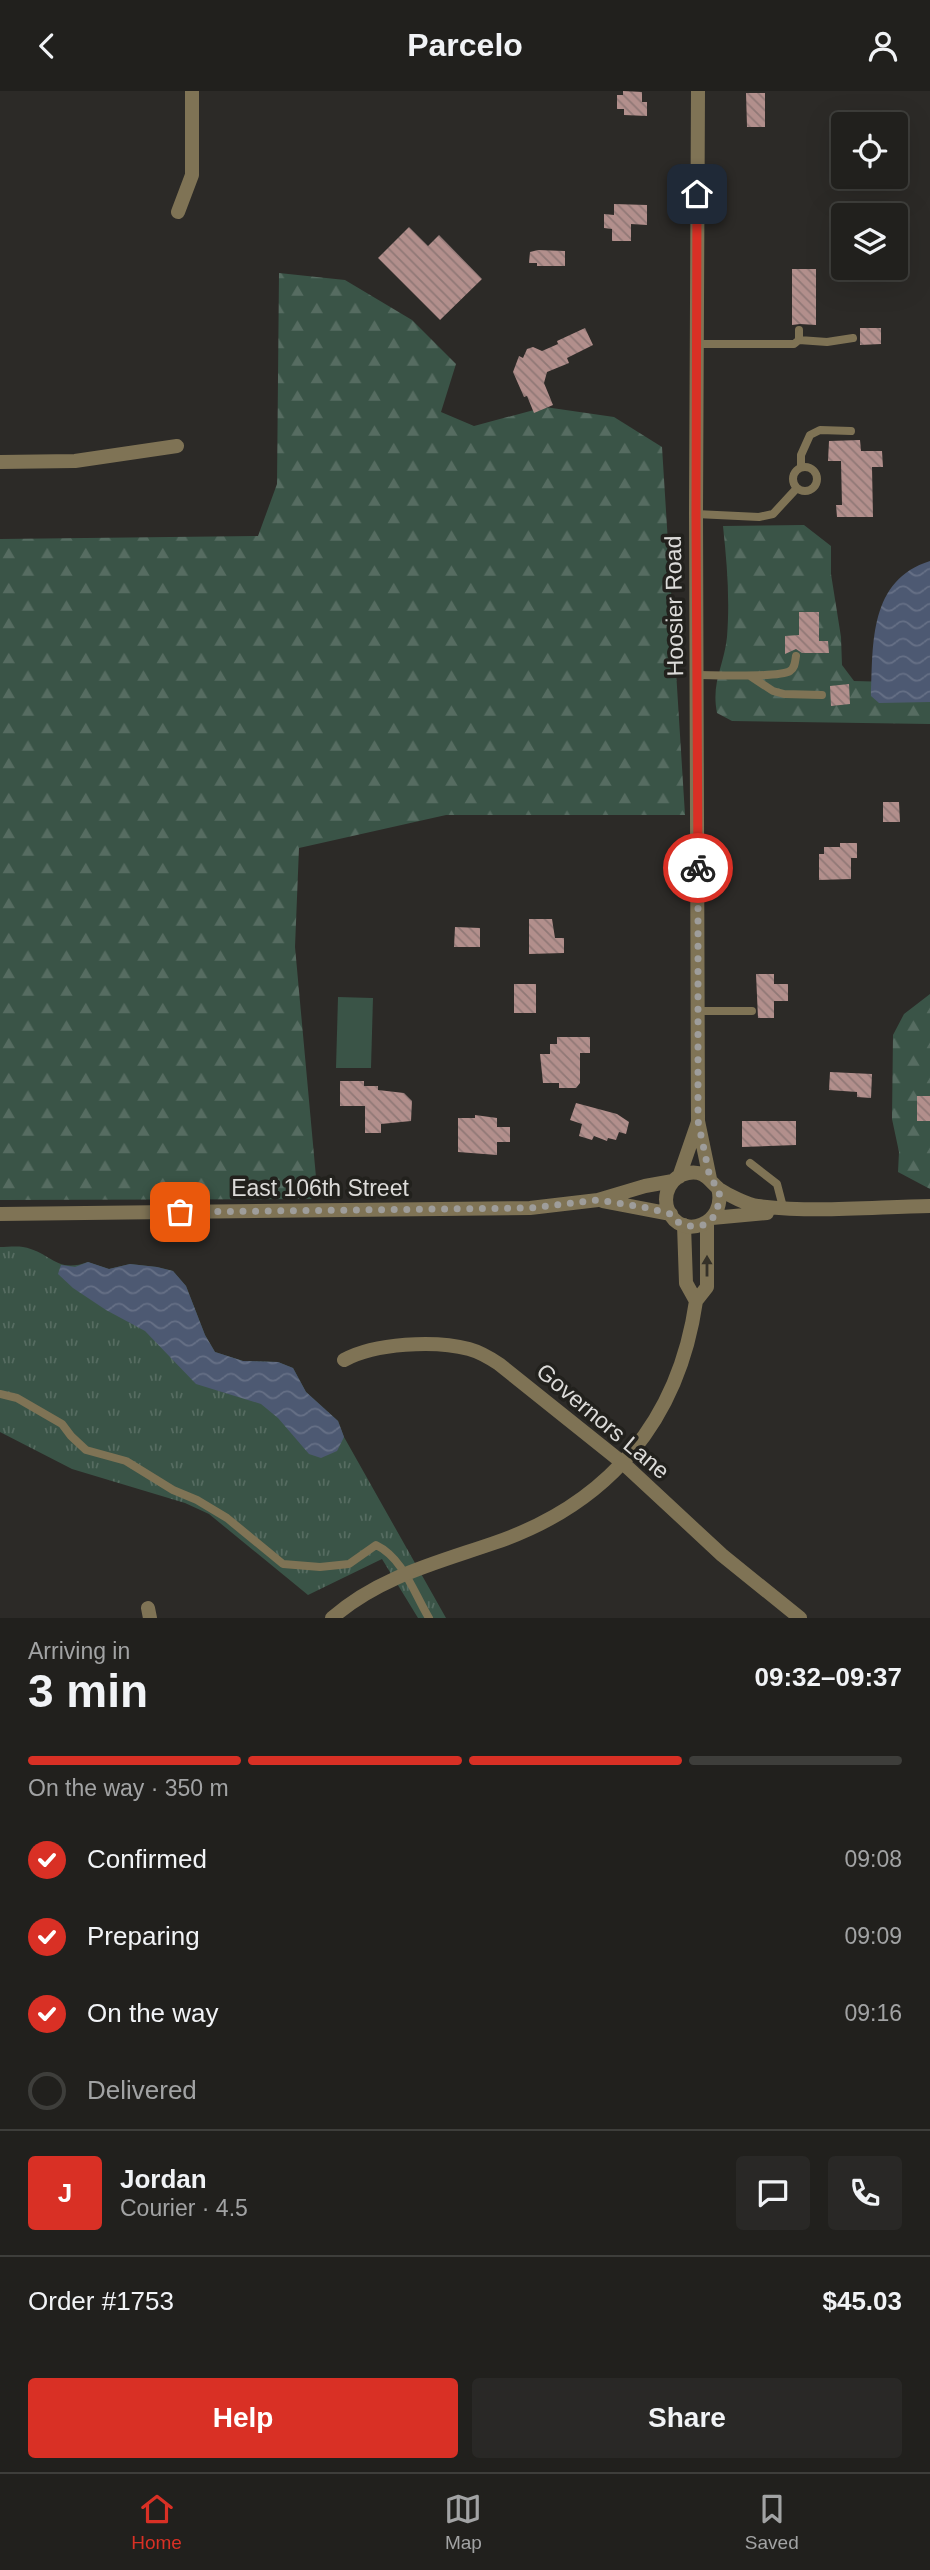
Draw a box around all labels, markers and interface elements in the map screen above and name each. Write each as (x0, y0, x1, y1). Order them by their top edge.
icon: back (28, 27, 66, 65)
text: Parcelo (407, 27, 523, 63)
icon: person (864, 27, 902, 65)
map controls (831, 112, 908, 280)
button: locate (831, 112, 908, 189)
pin (667, 164, 727, 224)
icon: home (678, 175, 716, 213)
button: layers (831, 203, 908, 280)
street label: Hoosier Road (660, 535, 688, 677)
courier (663, 833, 733, 903)
icon: bike (679, 849, 717, 887)
street label: East 106th Street (231, 1175, 409, 1201)
pin (150, 1182, 210, 1242)
icon: bag (161, 1193, 199, 1231)
one-way arrow (701, 1255, 713, 1277)
street label: Governors Lane (531, 1358, 675, 1484)
text: Arriving in (28, 1638, 130, 1664)
text: 09:32–09:37 (755, 1662, 902, 1692)
text: 3 min (28, 1665, 148, 1717)
text: On the way · 350 m (28, 1775, 229, 1801)
icon: check (28, 1841, 66, 1879)
text: Confirmed (87, 1844, 207, 1874)
text: 09:08 (844, 1846, 902, 1872)
icon: check (28, 1918, 66, 1956)
text: Preparing (87, 1921, 200, 1951)
text: 09:09 (844, 1923, 902, 1949)
icon: check (28, 1995, 66, 2033)
text: On the way (87, 1998, 219, 2028)
text: 09:16 (844, 2000, 902, 2026)
text: Delivered (87, 2075, 197, 2105)
button: chat (736, 2156, 810, 2230)
button: phone (828, 2156, 902, 2230)
text: Jordan (120, 2164, 207, 2194)
text: J (58, 2178, 72, 2208)
text: Courier · 4.5 (120, 2195, 248, 2221)
text: Order #1753 (28, 2286, 174, 2316)
text: $45.03 (822, 2286, 902, 2316)
button: Help (28, 2378, 458, 2458)
button: Share (472, 2378, 902, 2458)
tab: Home (131, 2490, 182, 2554)
tab: Map (444, 2490, 482, 2554)
tab: Saved (745, 2490, 799, 2554)

